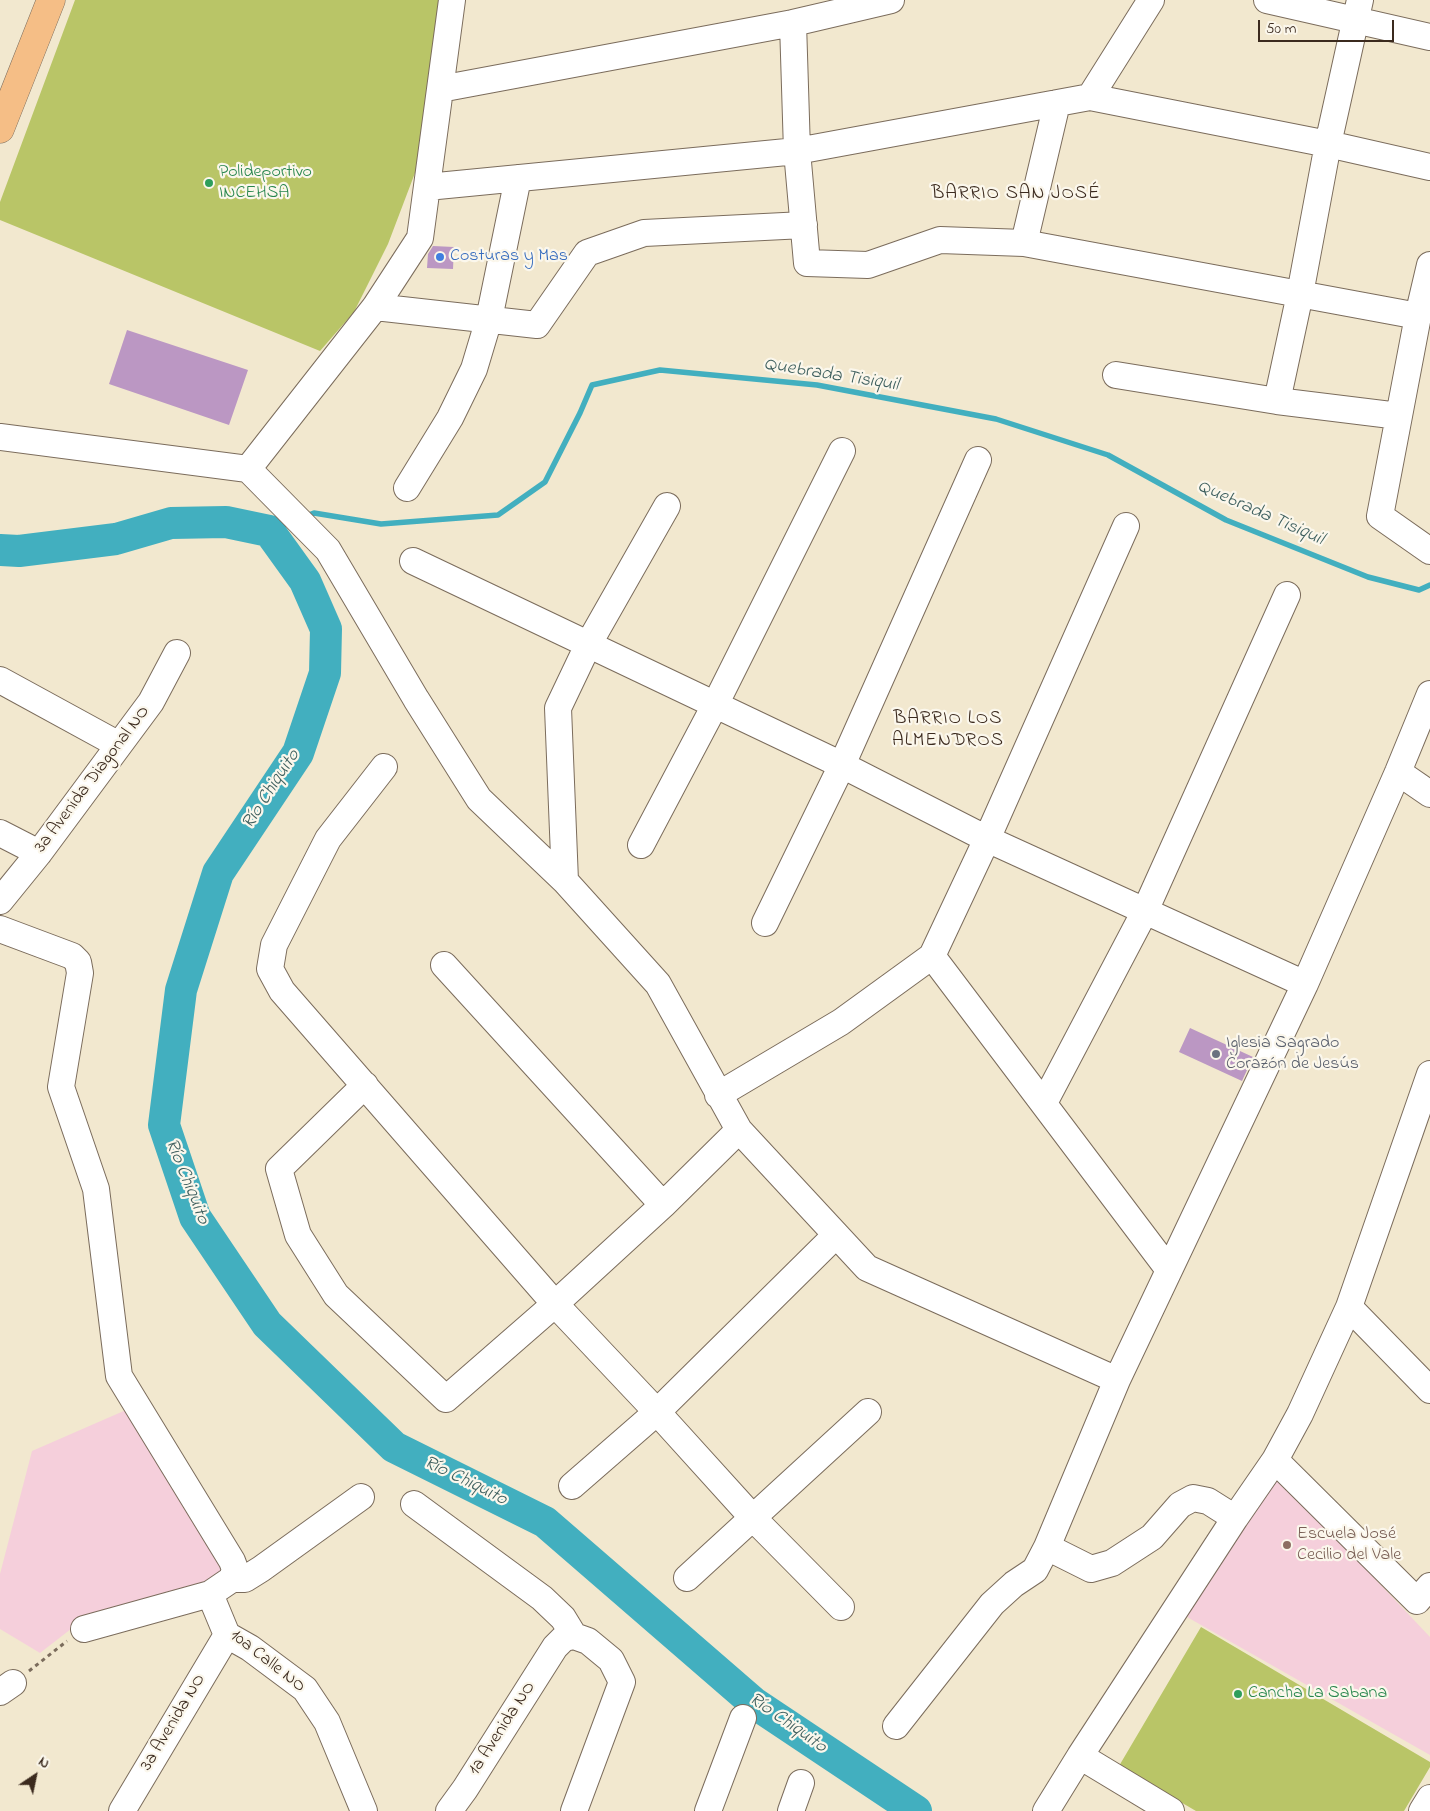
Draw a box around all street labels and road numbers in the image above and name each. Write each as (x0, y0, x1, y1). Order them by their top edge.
street label: 3a Avenida Diagonal NO (31, 702, 155, 858)
street label: 10a Calle NO (225, 1626, 309, 1698)
street label: 3a Avenida NO (137, 1671, 211, 1775)
street label: 1a Avenida NO (465, 1678, 541, 1780)

